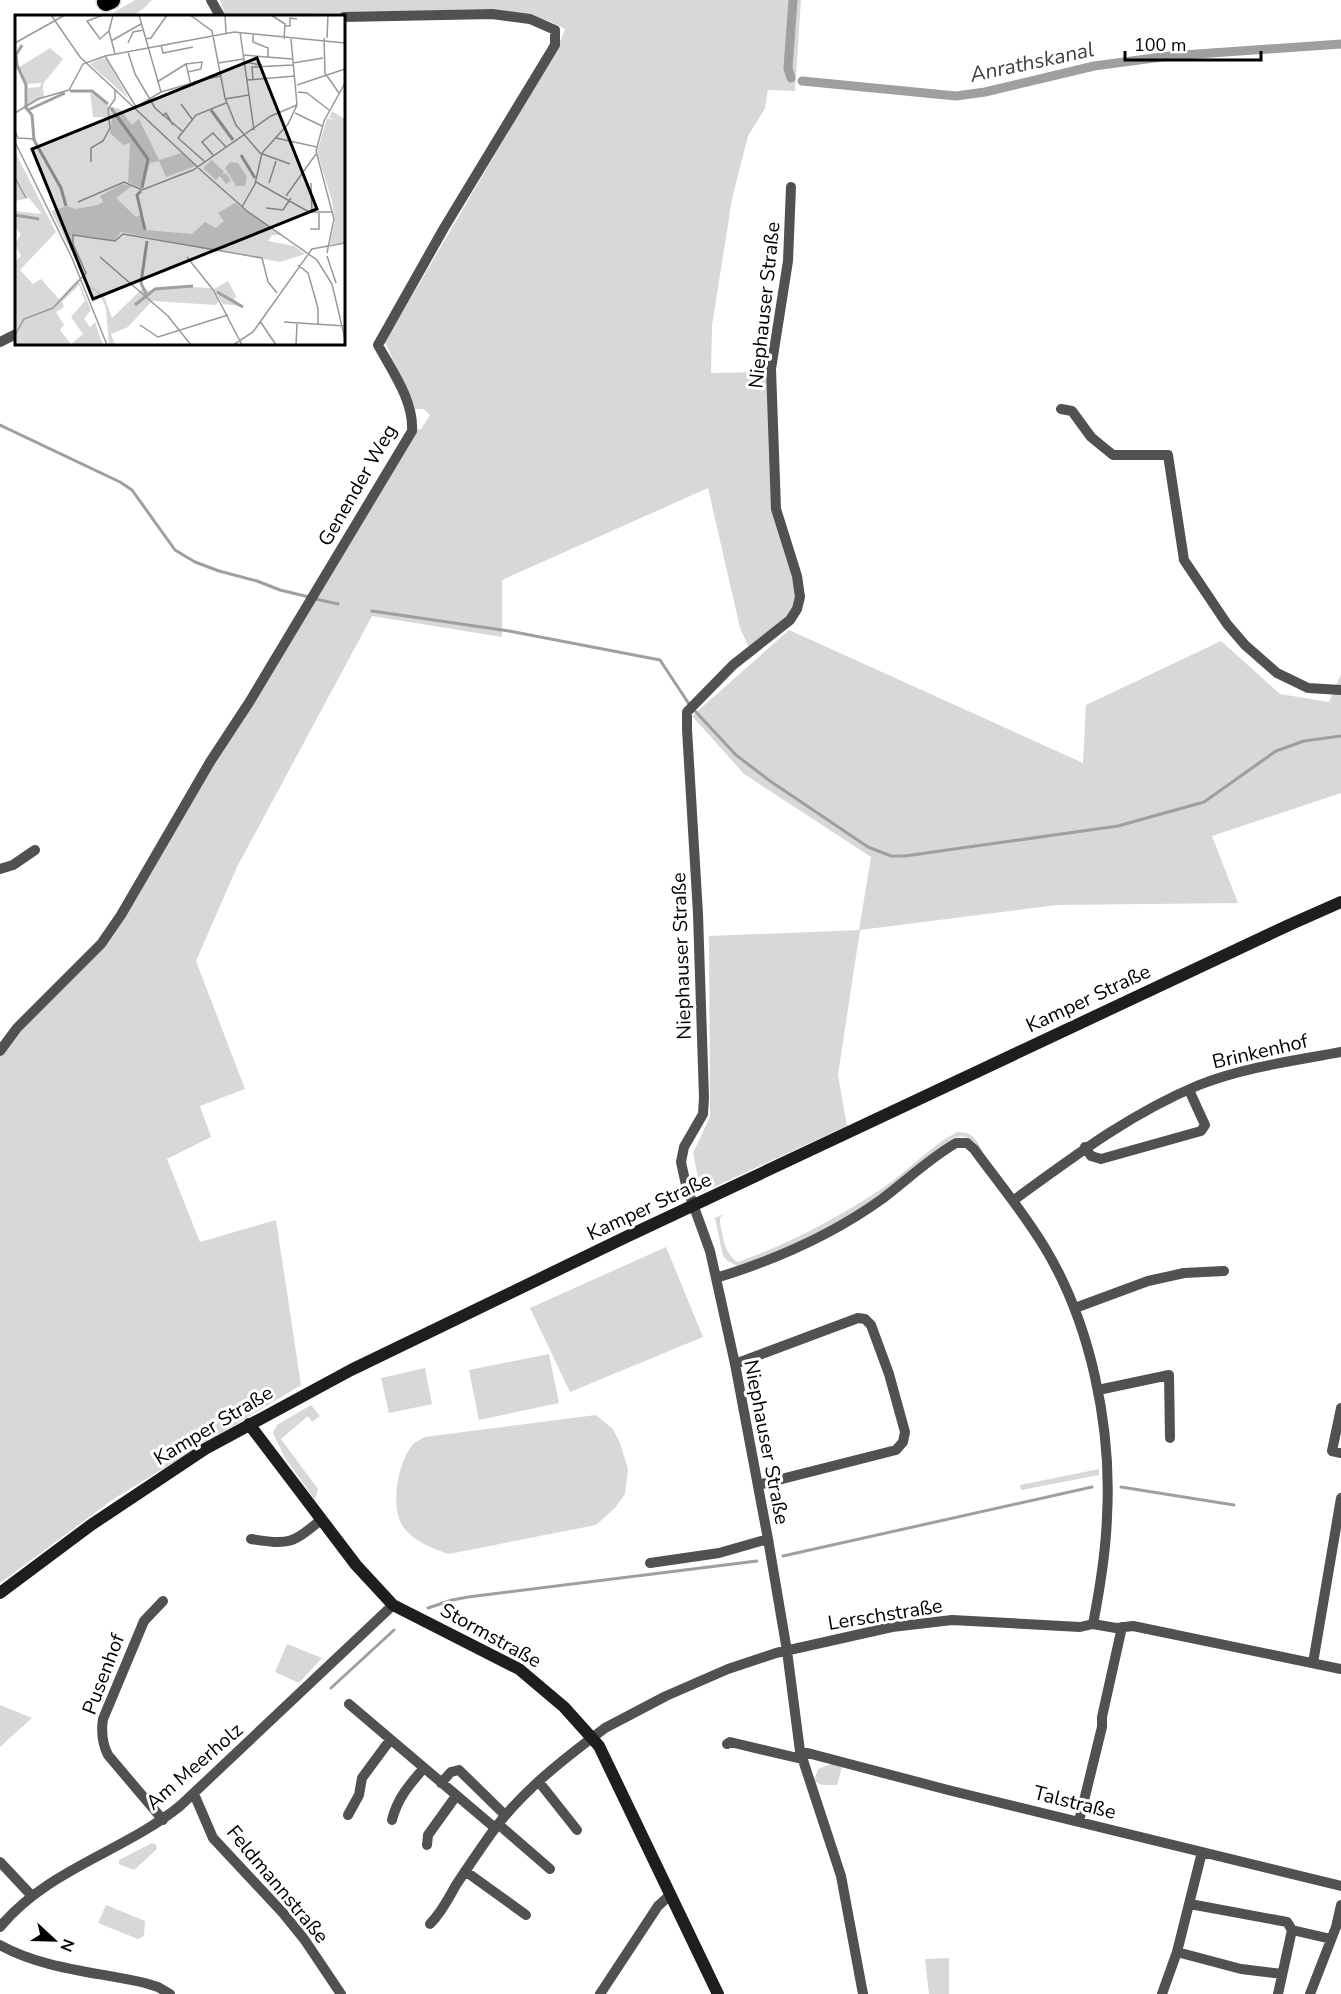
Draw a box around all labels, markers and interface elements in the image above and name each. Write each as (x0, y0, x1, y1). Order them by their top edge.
inset map (15, 15, 345, 345)
scale bar (1125, 24, 1262, 62)
text: 100 m (1134, 33, 1186, 57)
water label: Anrathskanal (967, 35, 1097, 89)
street label: Niephauser Straße (742, 220, 787, 390)
street label: Genender Weg (312, 419, 403, 551)
street label: Niephauser Straße (665, 872, 698, 1040)
street label: Kamper Straße (1021, 958, 1155, 1039)
street label: Brinkenhof (1210, 1027, 1311, 1076)
street label: Kamper Straße (582, 1166, 716, 1247)
street label: Niephauser Straße (737, 1357, 796, 1527)
street label: Kamper Straße (149, 1379, 278, 1472)
street label: Lerschstraße (826, 1592, 944, 1637)
street label: Stormstraße (435, 1597, 546, 1674)
street label: Pusenhof (76, 1630, 131, 1718)
street label: Am Meerholz (140, 1717, 248, 1816)
street label: Talstraße (1031, 1779, 1119, 1826)
street label: Feldmannstraße (220, 1820, 335, 1949)
north arrow (24, 1910, 84, 1970)
text: N (55, 1936, 79, 1955)

